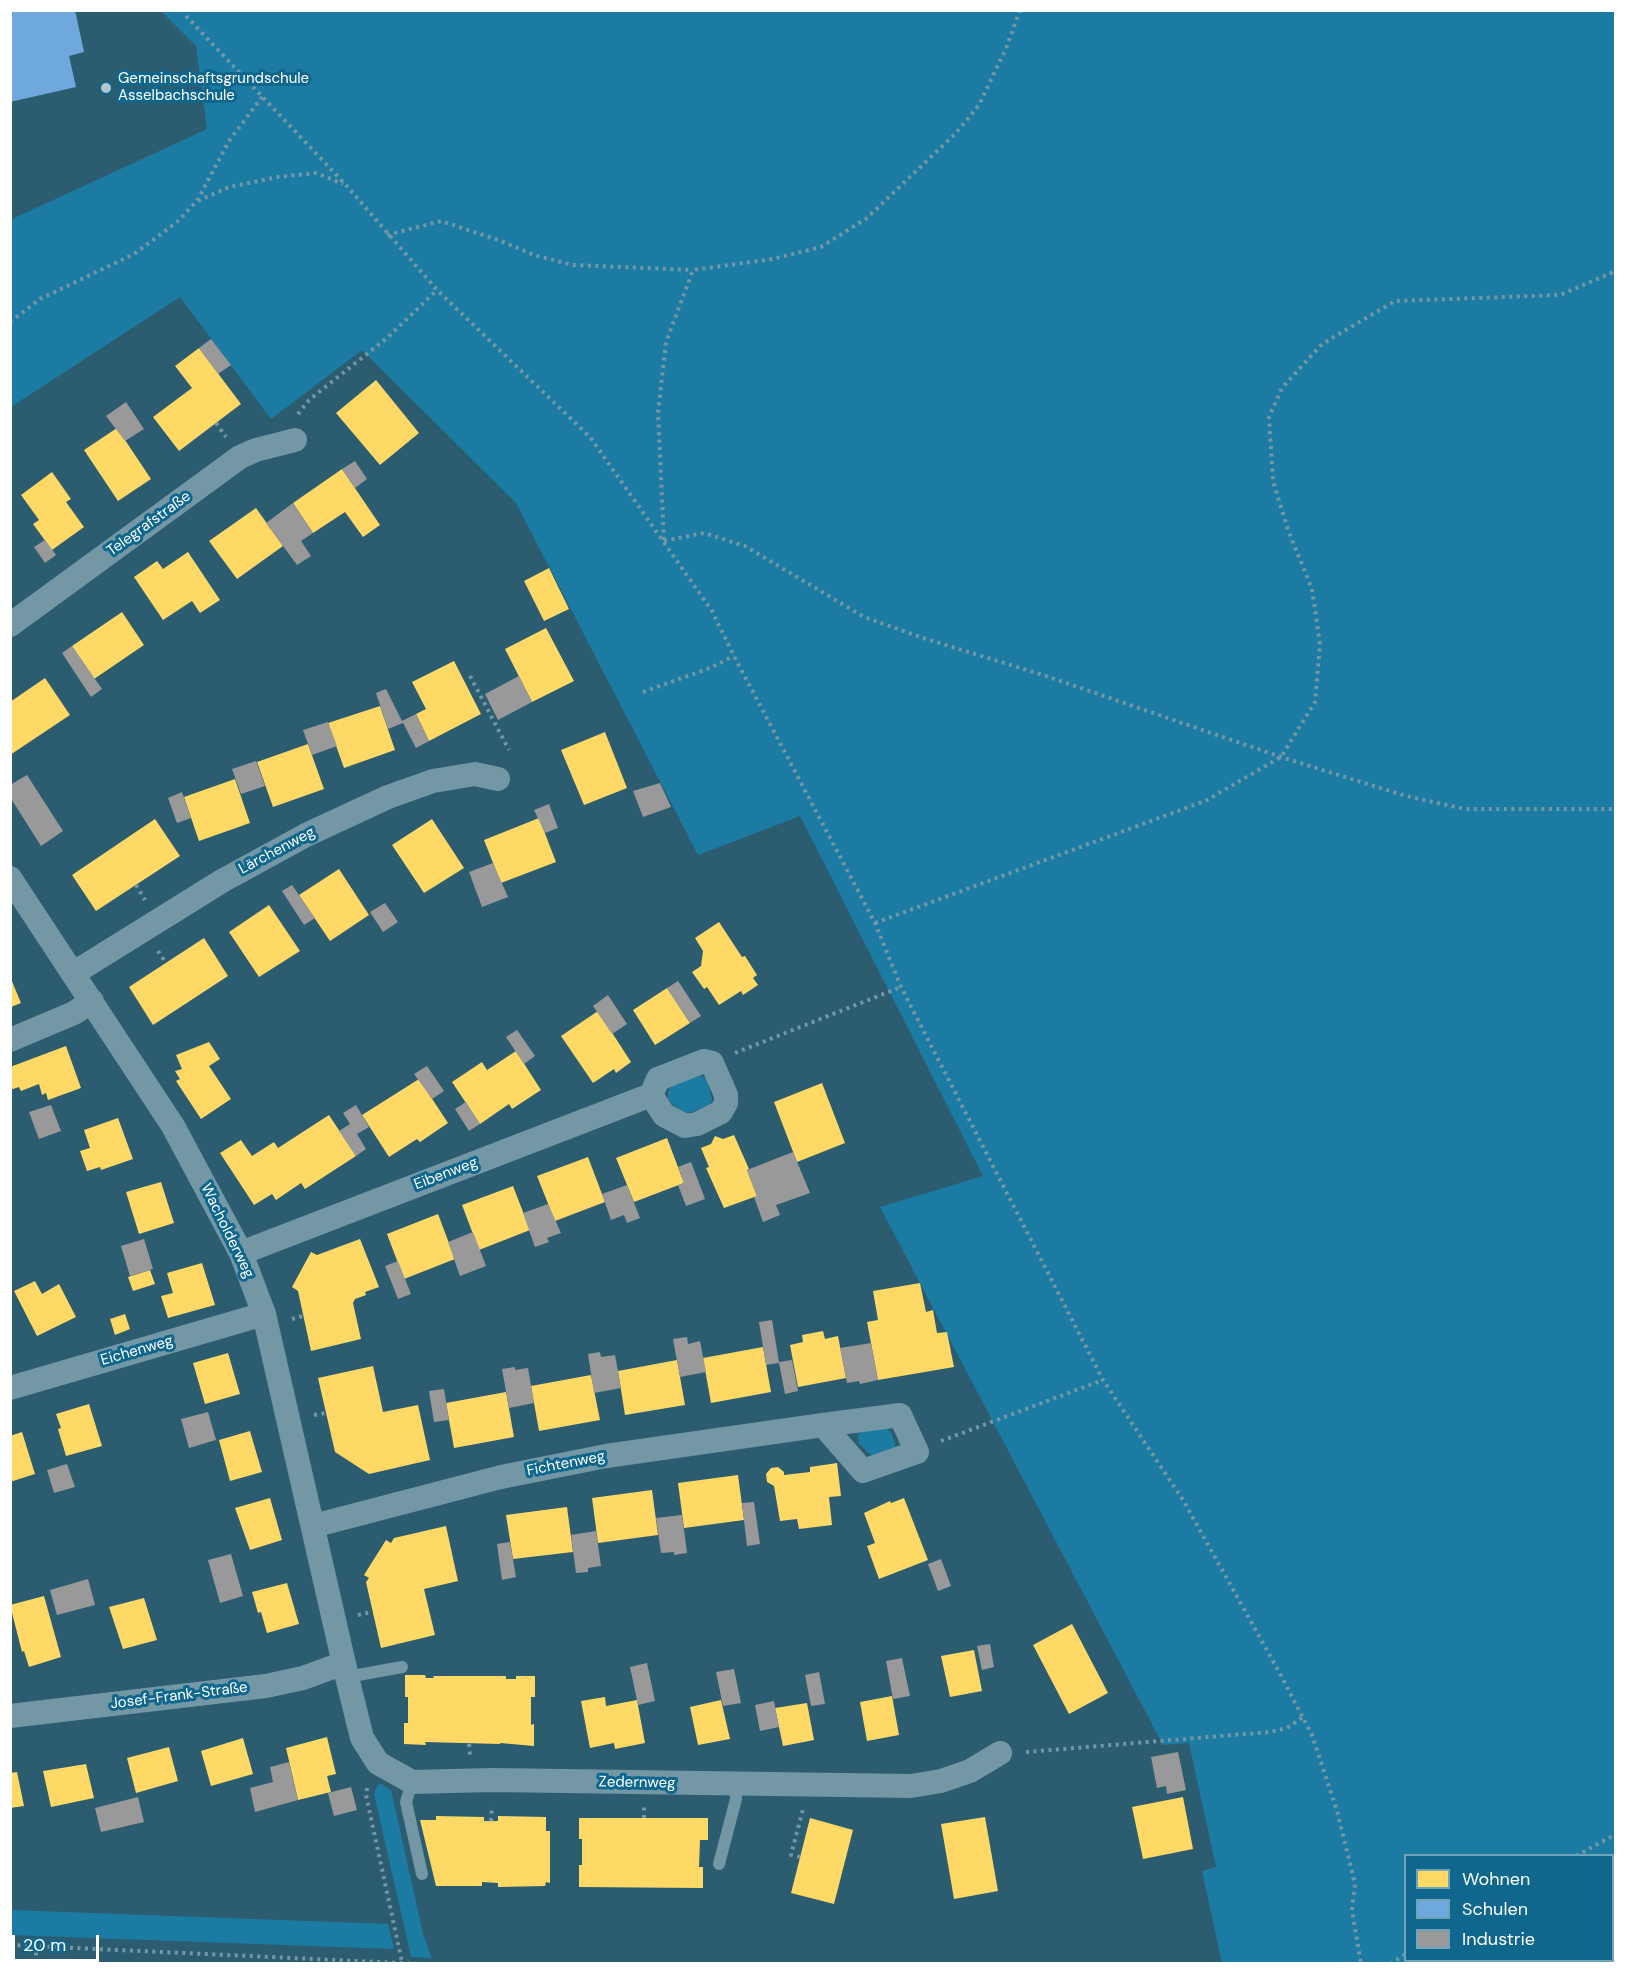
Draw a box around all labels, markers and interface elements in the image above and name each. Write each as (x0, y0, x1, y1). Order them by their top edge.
place label: Gemeinschaftsgrundschule Asselbachschule (118, 70, 309, 105)
marker: Gemeinschaftsgrundschule Asselbachschule (99, 81, 113, 95)
street label: Telegrafstraße (104, 488, 194, 560)
street label: Lärchenweg (236, 823, 318, 879)
street label: Eibenweg (412, 1154, 480, 1194)
street label: Wacholderweg (196, 1181, 258, 1281)
street label: Eichenweg (99, 1332, 175, 1370)
street label: Fichtenweg (525, 1448, 607, 1480)
street label: Josef-Frank-Straße (109, 1679, 249, 1713)
street label: Zedernweg (598, 1773, 676, 1793)
legend (1404, 1854, 1614, 1962)
text: Wohnen (1462, 1867, 1530, 1891)
text: Schulen (1462, 1897, 1528, 1921)
scale bar (15, 1923, 102, 1961)
text: Industrie (1462, 1927, 1535, 1951)
text: 20 m (23, 1933, 66, 1957)

